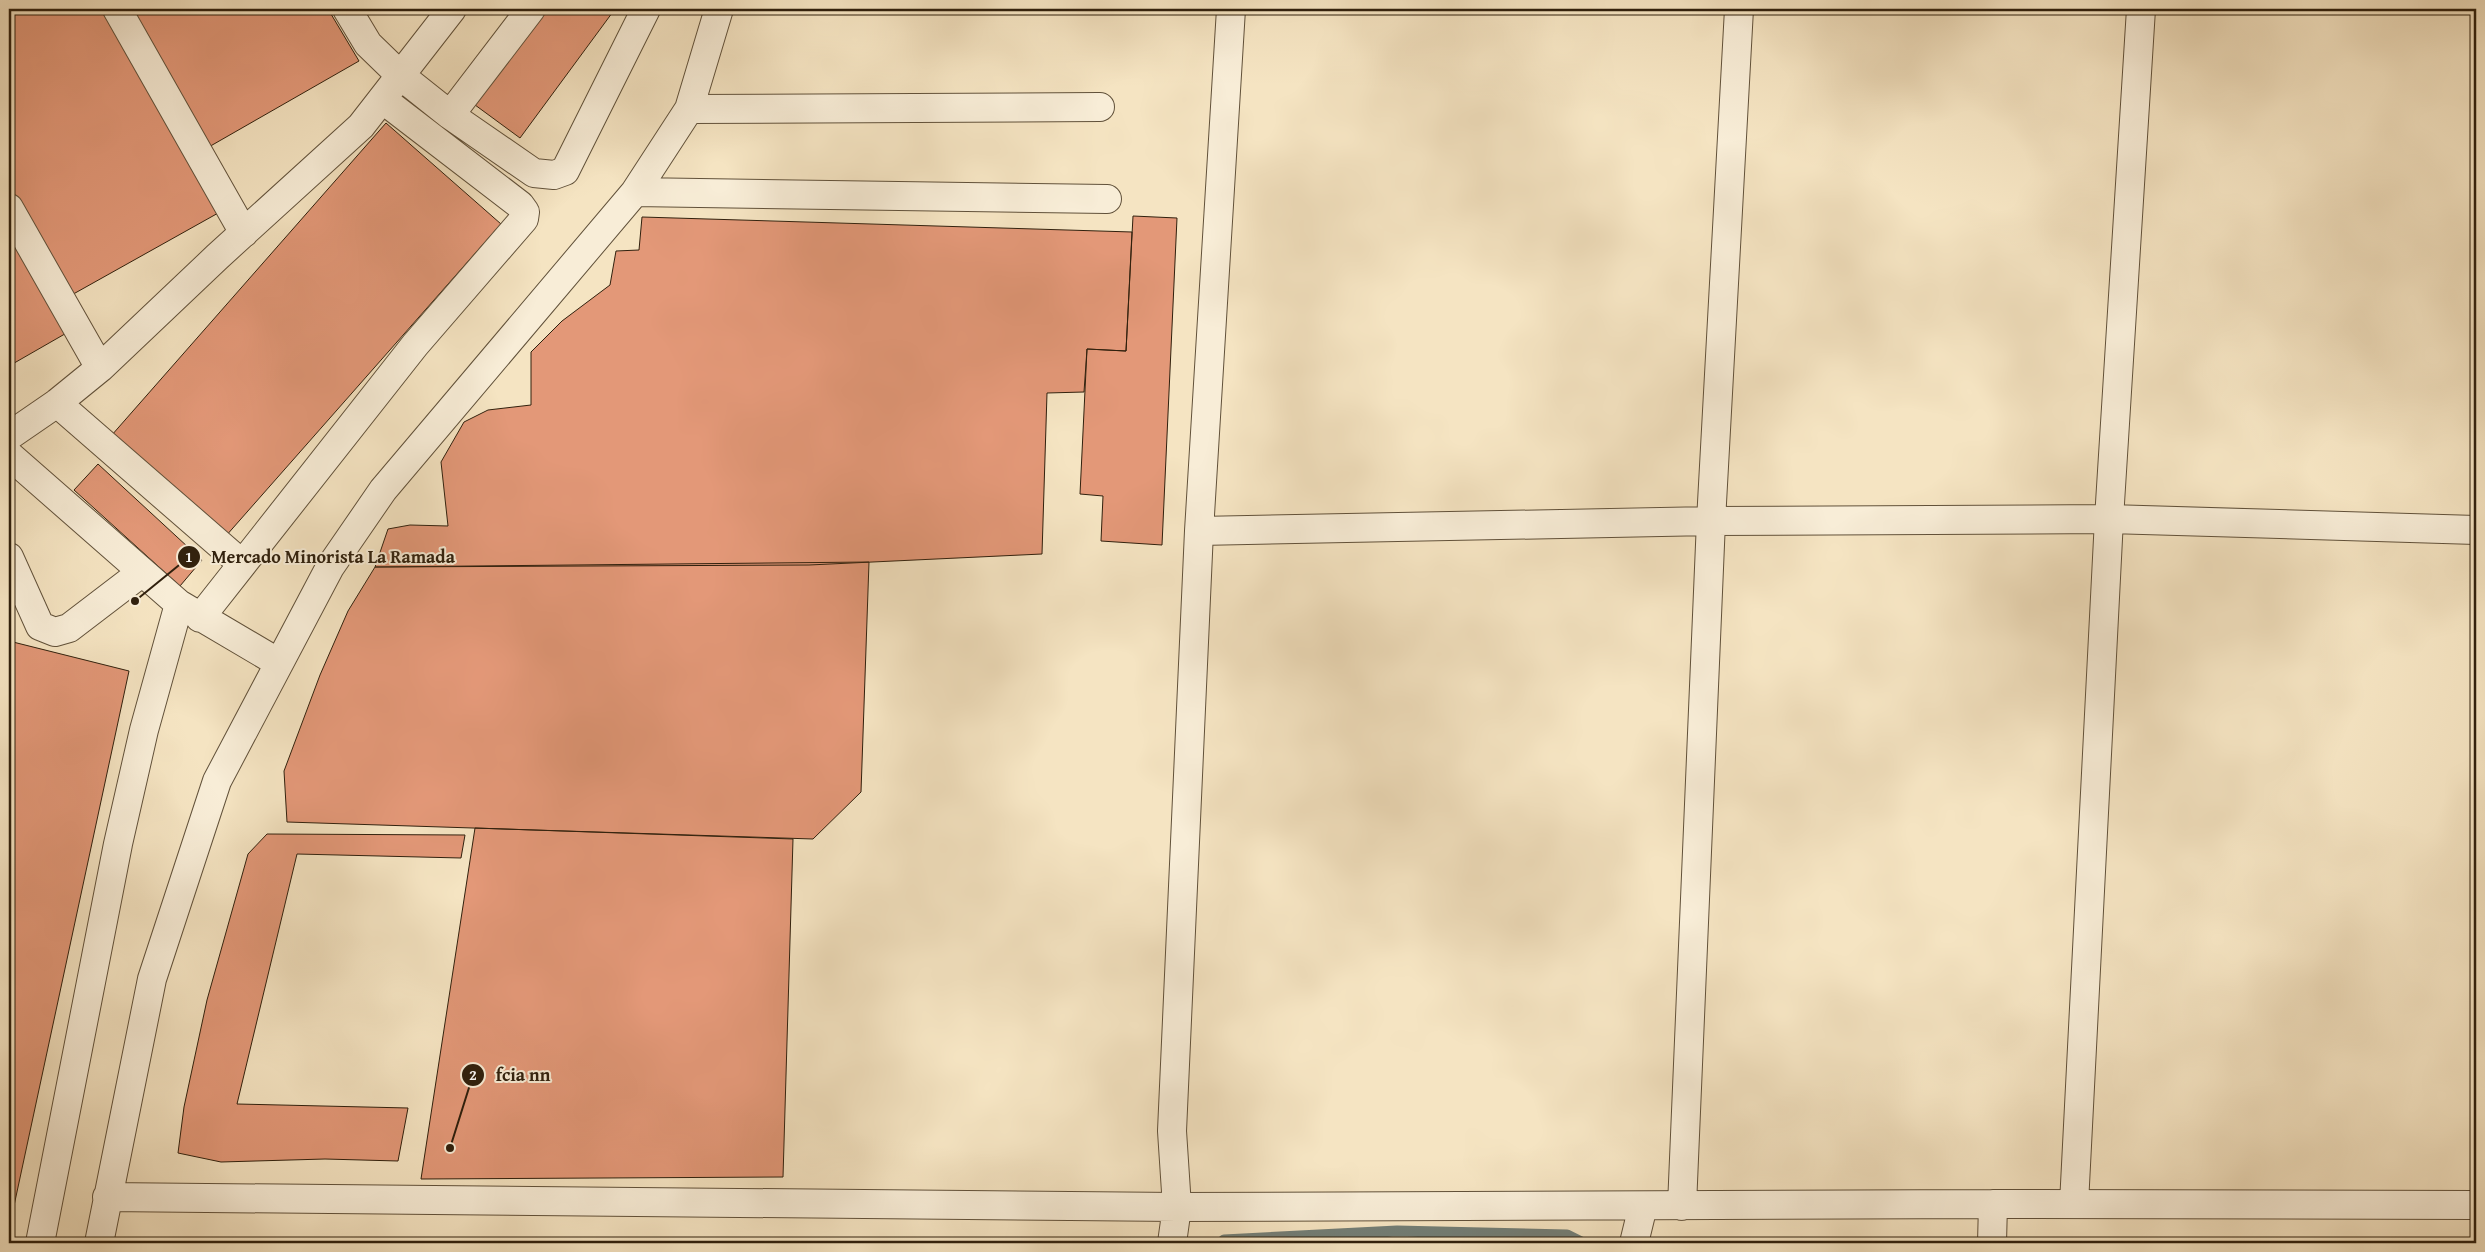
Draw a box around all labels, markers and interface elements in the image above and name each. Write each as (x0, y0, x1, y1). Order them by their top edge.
callout: Mercado Minorista La Ramada (176, 541, 465, 574)
text: Mercado Minorista La Ramada (211, 543, 456, 570)
text: 1 (185, 546, 193, 567)
callout: fcia nn (461, 1059, 560, 1092)
text: fcia nn (496, 1061, 551, 1088)
text: 2 (469, 1064, 477, 1085)

